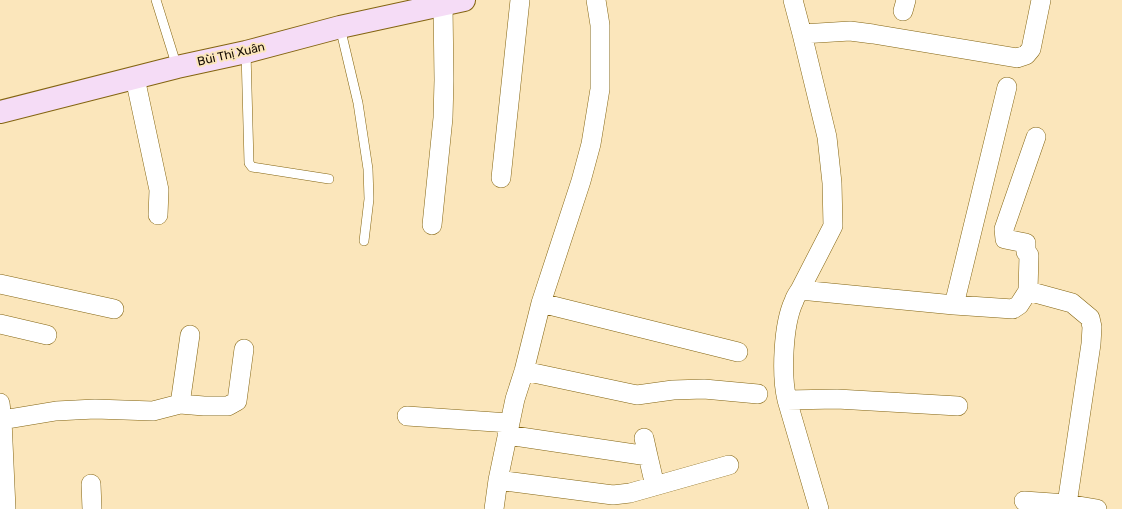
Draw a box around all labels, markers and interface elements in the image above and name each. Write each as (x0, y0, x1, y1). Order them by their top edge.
street label: Bùi Thị Xuân (196, 39, 266, 69)

